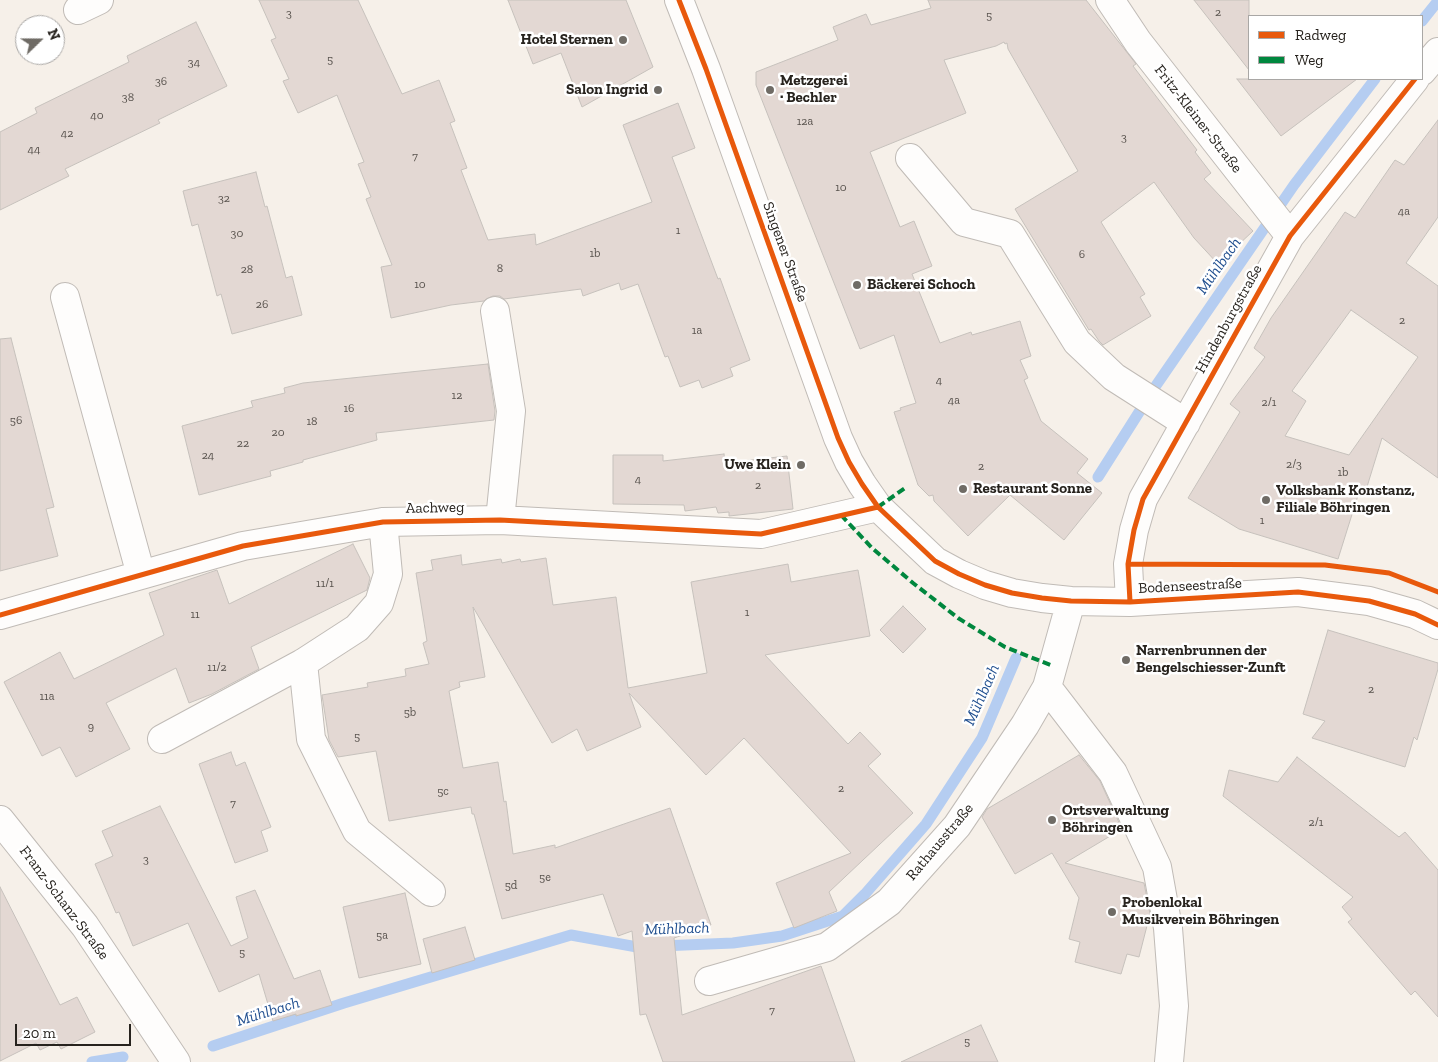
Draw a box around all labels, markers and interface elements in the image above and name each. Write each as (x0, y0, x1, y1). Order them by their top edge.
house number: 2 (1215, 6, 1221, 20)
house number: 3 (286, 7, 292, 21)
house number: 5 (986, 9, 992, 23)
north arrow (15, 15, 65, 65)
legend (1248, 15, 1423, 80)
text: N (44, 26, 63, 43)
text: Radweg (1295, 26, 1346, 44)
place label: Hotel Sternen (521, 31, 613, 49)
marker: Hotel Sternen (617, 34, 629, 46)
text: Weg (1295, 51, 1324, 69)
house number: 5 (327, 53, 333, 67)
house number: 34 (188, 56, 200, 70)
street label: Fritz-Kleiner-Straße (1150, 61, 1246, 177)
place label: Metzgerei · Bechler (780, 72, 848, 107)
house number: 36 (155, 75, 167, 89)
place label: Salon Ingrid (566, 81, 648, 99)
marker: Salon Ingrid (652, 84, 664, 96)
marker: Metzgerei · Bechler (764, 84, 776, 96)
house number: 38 (122, 91, 134, 105)
house number: 40 (90, 109, 104, 123)
house number: 12a (797, 115, 813, 129)
house number: 42 (61, 127, 73, 141)
house number: 3 (1121, 131, 1127, 145)
house number: 44 (28, 143, 40, 157)
house number: 7 (412, 150, 418, 164)
house number: 10 (835, 181, 847, 195)
house number: 32 (218, 192, 230, 206)
street label: Singener Straße (759, 199, 811, 305)
house number: 4a (1398, 205, 1410, 219)
house number: 1 (676, 224, 680, 238)
house number: 30 (231, 227, 243, 241)
water label: Mühlbach (1193, 234, 1245, 298)
house number: 1b (589, 247, 601, 261)
house number: 6 (1079, 248, 1085, 262)
house number: 8 (497, 262, 503, 276)
street label: Hindenburgstraße (1192, 262, 1266, 376)
house number: 28 (241, 263, 253, 277)
place label: Bäckerei Schoch (867, 276, 975, 294)
house number: 10 (414, 278, 426, 292)
marker: Bäckerei Schoch (851, 279, 863, 291)
house number: 26 (256, 298, 268, 312)
house number: 2 (1399, 314, 1405, 328)
house number: 1a (692, 324, 702, 338)
house number: 4 (936, 374, 942, 388)
house number: 12 (452, 389, 462, 403)
house number: 4a (948, 394, 960, 408)
house number: 2/1 (1262, 396, 1276, 410)
house number: 16 (344, 402, 354, 416)
house number: 56 (10, 414, 22, 428)
house number: 18 (306, 415, 318, 429)
house number: 20 (271, 426, 285, 440)
house number: 22 (237, 437, 249, 451)
house number: 24 (202, 449, 214, 463)
place label: Uwe Klein (724, 456, 791, 474)
house number: 2/3 (1286, 458, 1302, 472)
marker: Uwe Klein (795, 459, 807, 471)
house number: 2 (978, 460, 984, 474)
house number: 1b (1337, 466, 1349, 480)
house number: 4 (635, 473, 641, 487)
house number: 2 (755, 479, 761, 493)
place label: Restaurant Sonne (973, 480, 1092, 498)
place label: Volksbank Konstanz, Filiale Böhringen (1276, 482, 1415, 517)
marker: Restaurant Sonne (957, 483, 969, 495)
marker: Volksbank Konstanz, Filiale Böhringen (1260, 494, 1272, 506)
street label: Aachweg (406, 498, 464, 518)
house number: 1 (1260, 514, 1264, 528)
street label: Bodenseestraße (1138, 574, 1242, 598)
house number: 11/1 (316, 577, 334, 591)
house number: 1 (745, 606, 749, 620)
house number: 11 (190, 608, 200, 622)
place label: Narrenbrunnen der Bengelschiesser-Zunft (1136, 642, 1285, 677)
marker: Narrenbrunnen der Bengelschiesser-Zunft (1120, 654, 1132, 666)
house number: 11/2 (207, 661, 227, 675)
water label: Mühlbach (960, 661, 1004, 729)
house number: 2 (1368, 683, 1374, 697)
house number: 11a (39, 690, 55, 704)
house number: 5b (404, 706, 416, 720)
house number: 9 (88, 720, 94, 734)
house number: 5 (354, 730, 360, 744)
house number: 2 (838, 782, 844, 796)
house number: 5c (437, 785, 449, 799)
house number: 7 (230, 797, 236, 811)
street label: Rathausstraße (903, 800, 977, 884)
place label: Ortsverwaltung Böhringen (1062, 802, 1169, 837)
marker: Ortsverwaltung Böhringen (1046, 814, 1058, 826)
house number: 2/1 (1309, 816, 1323, 830)
street label: Franz-Schanz-Straße (15, 843, 113, 963)
house number: 3 (143, 853, 149, 867)
house number: 5e (539, 871, 551, 885)
house number: 5d (505, 879, 517, 893)
place label: Probenlokal Musikverein Böhringen (1122, 894, 1279, 929)
marker: Probenlokal Musikverein Böhringen (1106, 906, 1118, 918)
water label: Mühlbach (644, 918, 710, 940)
house number: 5a (376, 929, 388, 943)
house number: 5 (239, 946, 245, 960)
water label: Mühlbach (234, 993, 302, 1031)
house number: 7 (769, 1004, 775, 1018)
scale bar (18, 1014, 134, 1046)
text: 20 m (23, 1024, 56, 1042)
house number: 5 (964, 1035, 970, 1049)

